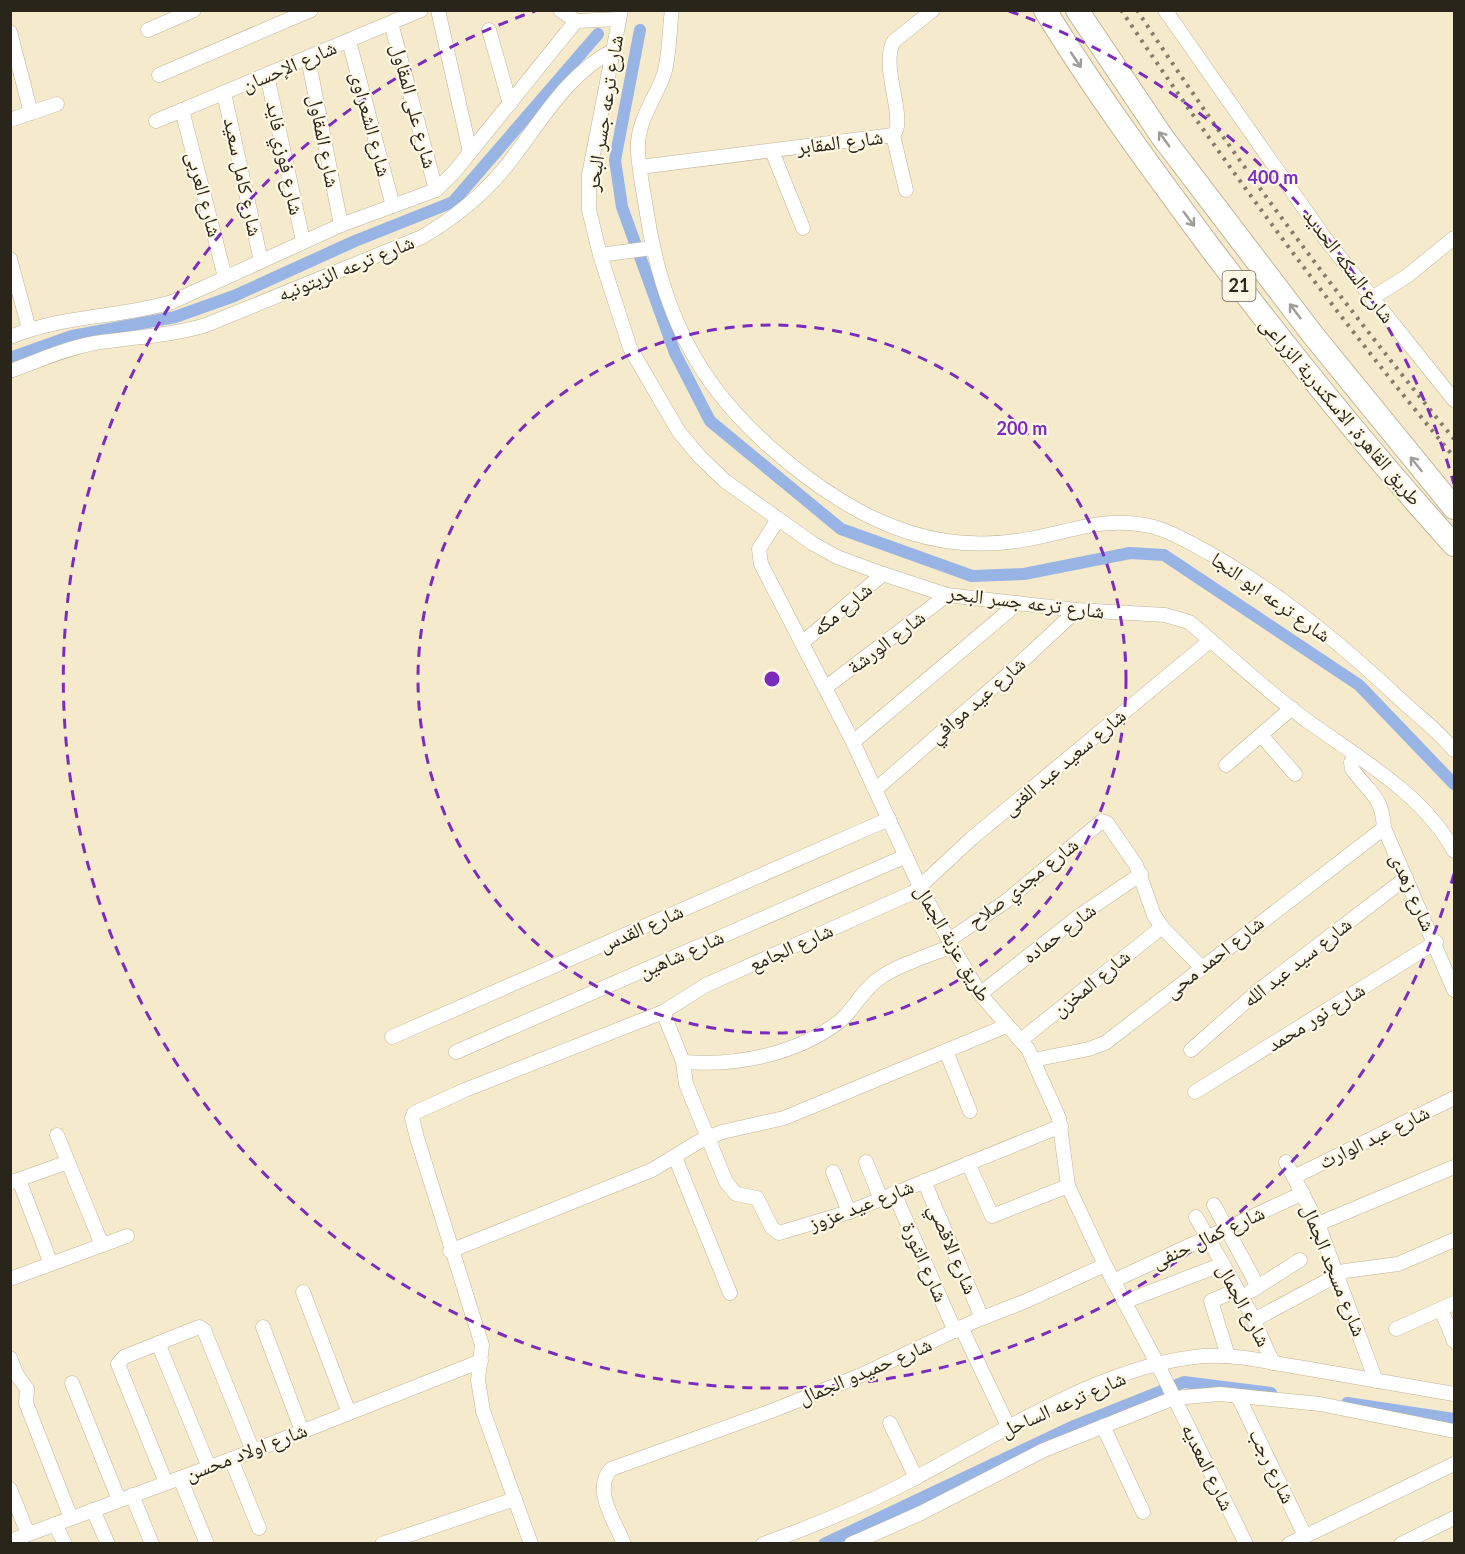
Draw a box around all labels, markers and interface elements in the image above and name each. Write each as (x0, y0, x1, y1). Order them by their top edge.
street label: شارع ترعه جسر البحر (579, 33, 629, 194)
street label: شارع الإحسان (237, 34, 341, 98)
street label: شارع على المقاول (385, 41, 443, 171)
one-way arrow (1070, 51, 1082, 68)
street label: شارع الشعراوى (344, 68, 398, 180)
street label: شارع المقاول (302, 92, 346, 190)
street label: شارع فوزي فايد (257, 99, 310, 218)
street label: شارع كامل سعيد (218, 115, 268, 239)
street label: شارع المقابر (794, 124, 885, 160)
one-way arrow (1158, 132, 1170, 148)
street label: شارع العربى (180, 148, 228, 240)
text: 400 m (1248, 166, 1298, 188)
street label: شارع السكه الحديد (1297, 204, 1401, 328)
one-way arrow (1183, 210, 1195, 226)
street label: شارع ترعه الزيتونيه (274, 229, 418, 307)
road number: 21 (1222, 271, 1256, 301)
one-way arrow (1288, 304, 1301, 320)
street label: طريق القاهرة, الاسكندرية الزراعى (1255, 311, 1428, 510)
text: 200 m (997, 417, 1047, 439)
one-way arrow (1410, 456, 1423, 472)
street label: شارع ترعه ابو النجا (1206, 546, 1336, 648)
street label: شارع مكه (807, 576, 877, 642)
street label: شارع ترعه جسر البحر (945, 579, 1106, 625)
street label: شارع الورشة (842, 604, 930, 680)
street label: شارع عيد موافي (923, 651, 1033, 752)
centre of rings (762, 669, 782, 689)
street label: شارع سعيد عبد الغنى (997, 703, 1131, 821)
street label: شارع مجدي صلاح (963, 832, 1085, 937)
street label: شارع زهدى (1384, 849, 1442, 935)
street label: طريق عزبة الجمال (910, 880, 997, 1006)
street label: شارع حماده (1017, 897, 1101, 969)
street label: شارع القدس (595, 898, 687, 958)
street label: شارع احمد محى (1159, 910, 1269, 1004)
street label: شارع سيد عبد الله (1237, 911, 1357, 1013)
street label: شارع الجامع (745, 917, 837, 977)
street label: شارع شاهين (634, 924, 728, 984)
street label: شارع المخزن (1046, 943, 1136, 1023)
street label: شارع نور محمد (1262, 977, 1370, 1057)
street label: شارع عبد الوارث (1314, 1099, 1434, 1175)
street label: شارع عيد عزوز (804, 1173, 917, 1237)
street label: شارع كمال حنفى (1147, 1199, 1269, 1275)
street label: شارع الاقصي (919, 1200, 984, 1299)
street label: شارع مسجد الجمال (1296, 1200, 1372, 1340)
street label: شارع الثورة (896, 1218, 954, 1306)
street label: شارع الجمال (1211, 1259, 1277, 1351)
street label: شارع حميدو الجمال (794, 1331, 936, 1411)
street label: شارع ترعه الساحل (996, 1365, 1130, 1443)
street label: شارع اولاد محسن (181, 1417, 311, 1487)
street label: شارع المعديه (1176, 1419, 1240, 1515)
street label: شارع رجب (1243, 1424, 1301, 1508)

